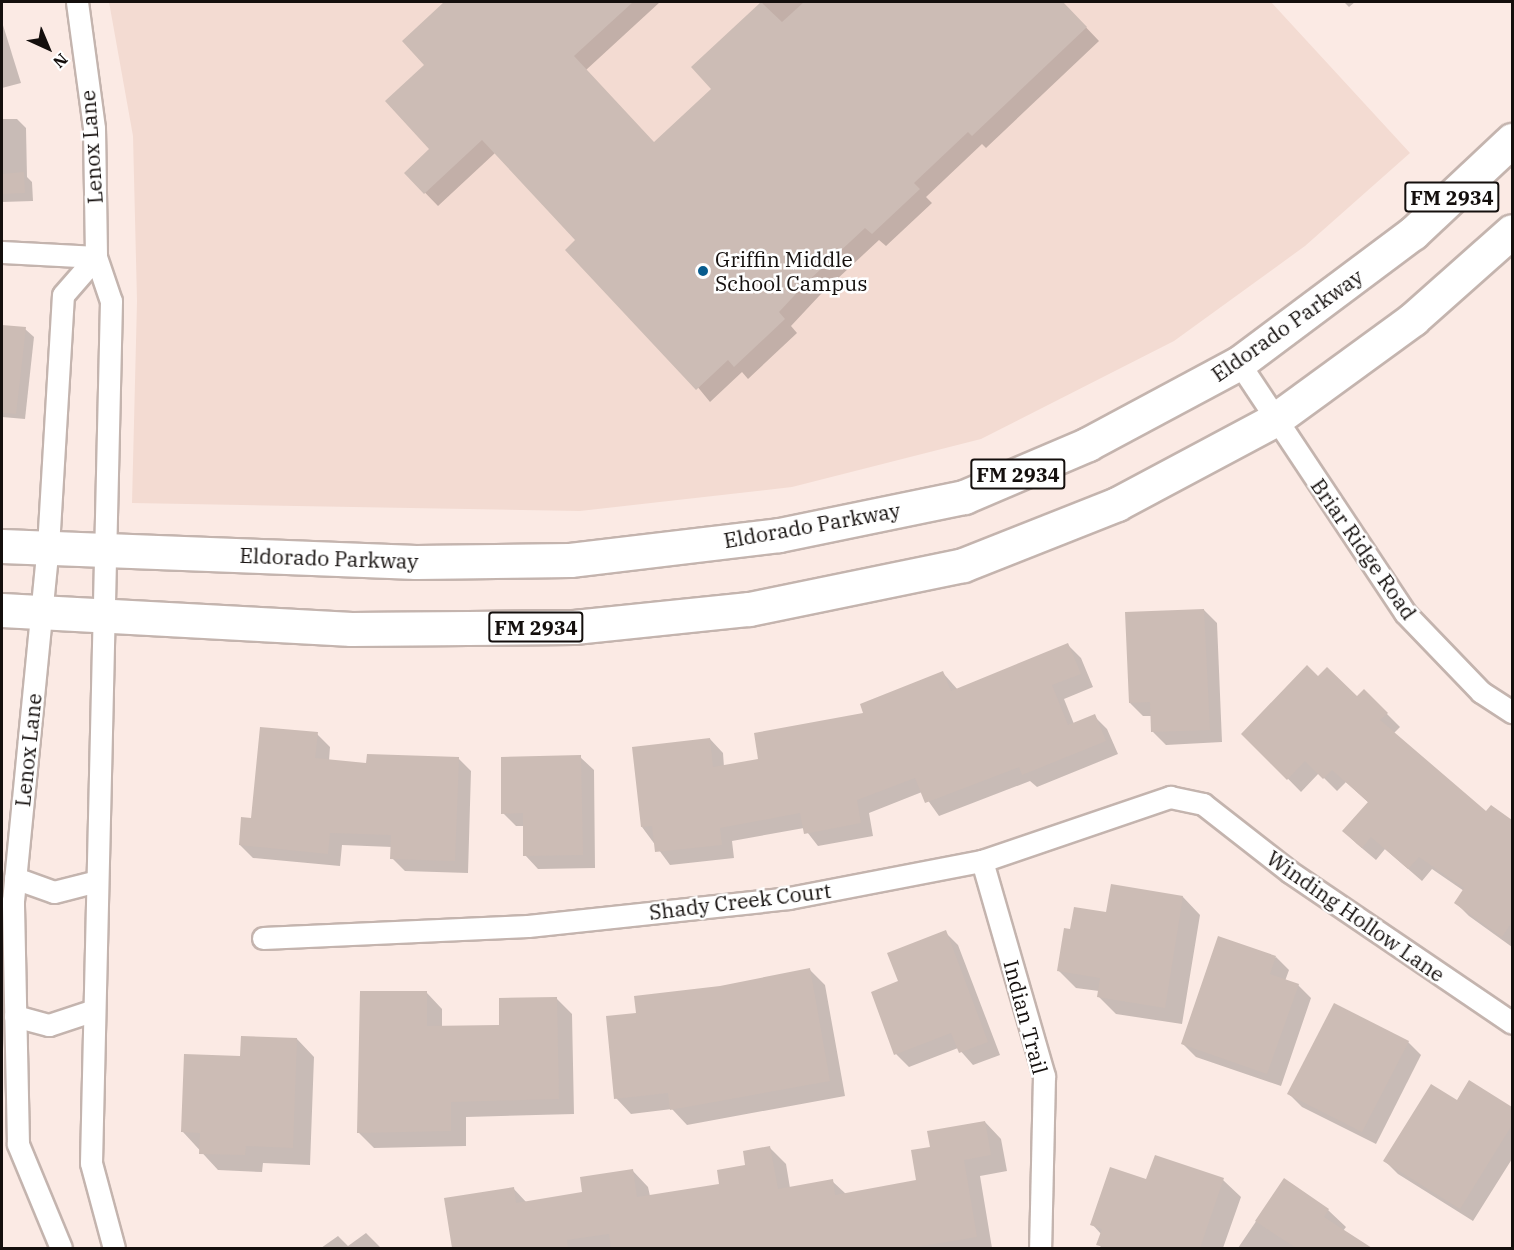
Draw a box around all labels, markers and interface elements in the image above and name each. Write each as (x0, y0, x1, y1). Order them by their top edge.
north arrow (18, 18, 78, 78)
text: N (49, 49, 72, 73)
street label: Lenox Lane (74, 89, 108, 205)
road number: FM 2934 (1404, 180, 1500, 214)
place label: Griffin Middle School Campus (715, 246, 867, 296)
street label: Eldorado Parkway (1206, 263, 1368, 387)
marker: Griffin Middle School Campus (696, 264, 710, 278)
road number: FM 2934 (970, 457, 1066, 491)
street label: Briar Ridge Road (1306, 474, 1422, 624)
street label: Eldorado Parkway (722, 497, 902, 553)
street label: Eldorado Parkway (239, 542, 419, 574)
road number: FM 2934 (488, 610, 584, 644)
street label: Lenox Lane (10, 692, 46, 808)
street label: Winding Hollow Lane (1262, 845, 1450, 987)
street label: Shady Creek Court (648, 877, 832, 925)
street label: Indian Trail (999, 957, 1053, 1077)

